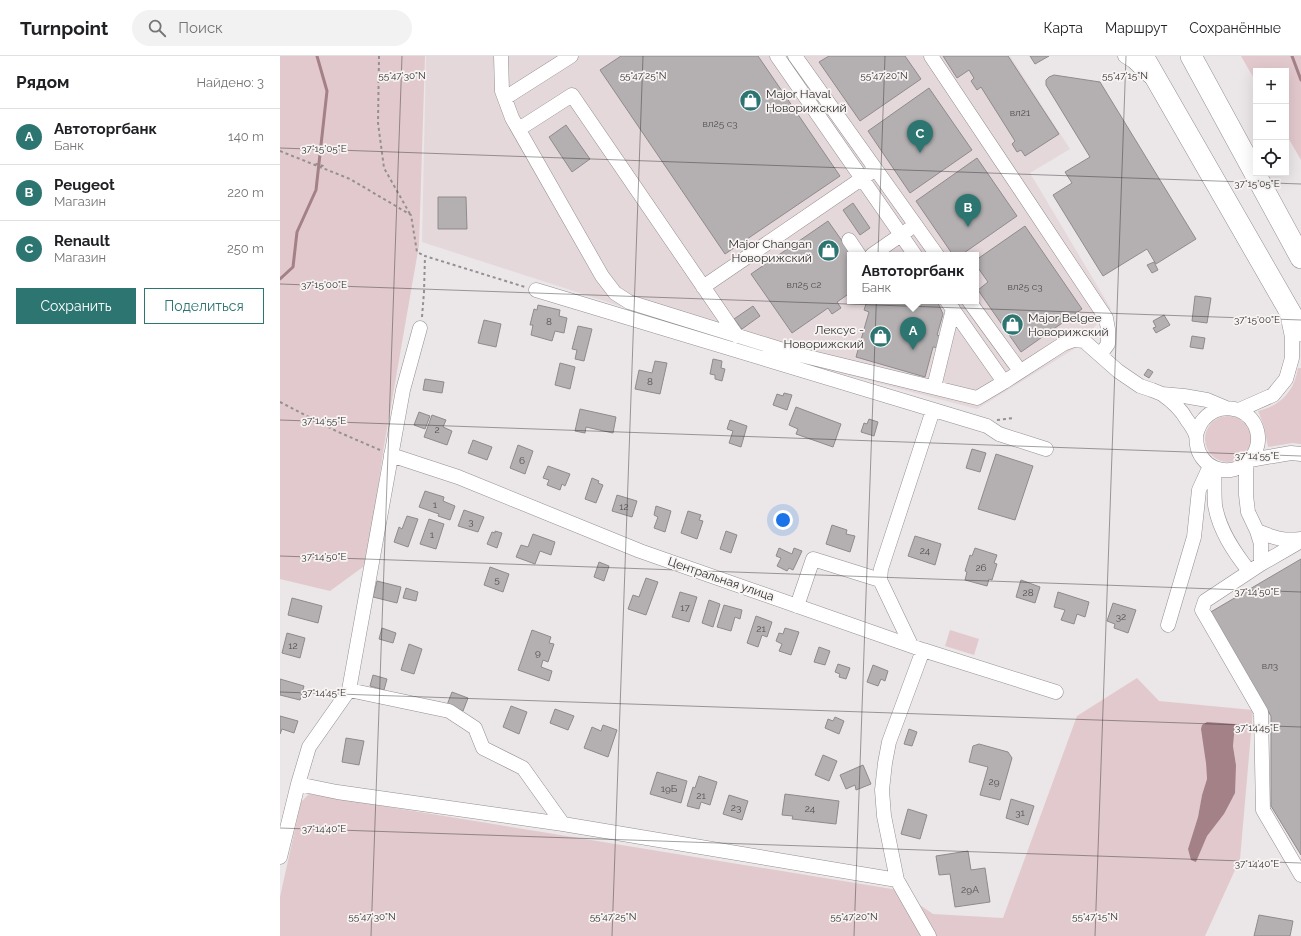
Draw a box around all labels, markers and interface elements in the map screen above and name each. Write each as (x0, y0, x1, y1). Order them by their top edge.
search box (132, 10, 412, 46)
text: Turnpoint (20, 17, 108, 39)
icon: search (146, 17, 168, 39)
text: Поиск (178, 19, 223, 37)
text: Карта (1044, 20, 1083, 36)
text: Маршрут (1105, 20, 1167, 36)
text: Сохранённые (1189, 20, 1281, 36)
map controls (1253, 68, 1289, 176)
button: + (1253, 68, 1289, 104)
text: 55°47'30"N (378, 70, 426, 81)
text: 55°47'25"N (620, 70, 666, 81)
text: 55°47'20"N (860, 70, 908, 81)
text: 55°47'15"N (1102, 70, 1148, 81)
text: Рядом (16, 72, 69, 92)
text: Найдено: 3 (196, 75, 264, 90)
place label: Major Haval Новорижский (766, 87, 847, 115)
shop icon: Major Haval Новорижский (737, 88, 763, 114)
button: − (1253, 104, 1289, 140)
house number: вл21 (1010, 107, 1031, 118)
house number: вл25 с3 (702, 118, 738, 129)
text: Автоторгбанк (54, 120, 157, 138)
pin: C (907, 120, 933, 153)
text: A (25, 129, 33, 144)
text: 140 m (228, 129, 264, 144)
text: Банк (54, 138, 84, 153)
button: locate (1253, 140, 1289, 176)
text: 37°15'05"E (301, 143, 347, 154)
text: Peugeot (54, 176, 115, 194)
text: 37°15'05"E (1234, 178, 1280, 189)
text: B (25, 185, 33, 200)
text: 220 m (227, 185, 264, 200)
text: Магазин (54, 194, 106, 209)
pin: B (955, 194, 981, 227)
text: Renault (54, 232, 110, 250)
place label: Major Changan Новорижский (728, 237, 812, 265)
shop icon: Major Changan Новорижский (815, 238, 841, 264)
text: C (25, 241, 33, 256)
text: 250 m (227, 241, 264, 256)
text: Магазин (54, 250, 106, 265)
popup (847, 252, 979, 304)
text: Автоторгбанк (861, 262, 965, 280)
text: 37°15'00"E (301, 279, 347, 290)
house number: вл25 с2 (787, 279, 821, 290)
text: Банк (861, 280, 891, 295)
house number: вл25 с3 (1007, 281, 1043, 292)
button: Сохранить (16, 288, 136, 324)
button: Поделиться (144, 288, 264, 324)
place label: Major Belgee Новорижский (1028, 311, 1109, 339)
shop icon: Major Belgee Новорижский (1000, 312, 1026, 338)
text: 37°15'00"E (1234, 314, 1280, 325)
house number: 8 (546, 316, 552, 327)
pin: A (900, 317, 926, 350)
place label: Лексус - Новорижский (783, 323, 864, 351)
shop icon: Лексус - Новорижский (867, 324, 893, 350)
house number: 8 (647, 376, 653, 387)
text: 37°14'55"E (302, 415, 346, 426)
house number: 2 (434, 424, 440, 435)
text: 37°14'55"E (1235, 450, 1279, 461)
house number: 6 (519, 455, 525, 466)
house number: 1 (433, 499, 438, 510)
house number: 12 (619, 501, 629, 512)
your location (773, 510, 793, 530)
house number: 3 (468, 516, 474, 527)
house number: 1 (430, 529, 435, 540)
house number: 24 (920, 545, 931, 556)
text: 37°14'50"E (301, 551, 347, 562)
street label: Центральная улица (666, 554, 776, 604)
house number: 26 (975, 562, 987, 573)
house number: 5 (494, 574, 500, 585)
text: 37°14'50"E (1234, 586, 1280, 597)
house number: 28 (1022, 587, 1034, 598)
house number: 17 (680, 602, 690, 613)
house number: 32 (1116, 611, 1126, 622)
house number: 21 (756, 623, 766, 634)
house number: 12 (288, 640, 298, 651)
house number: 9 (535, 647, 541, 658)
house number: вл3 (1262, 660, 1278, 671)
text: 37°14'45"E (302, 687, 346, 698)
text: 37°14'45"E (1235, 722, 1279, 733)
house number: 29 (988, 776, 1000, 787)
house number: 19Б (661, 783, 678, 794)
house number: 21 (696, 790, 706, 801)
house number: 23 (731, 802, 741, 813)
house number: 24 (805, 803, 816, 814)
house number: 31 (1015, 807, 1026, 818)
text: 37°14'40"E (302, 823, 346, 834)
text: 37°14'40"E (1235, 858, 1279, 869)
house number: 29А (961, 884, 979, 895)
text: 55°47'30"N (348, 911, 396, 922)
text: 55°47'25"N (590, 911, 636, 922)
text: 55°47'20"N (830, 911, 878, 922)
text: 55°47'15"N (1072, 911, 1118, 922)

